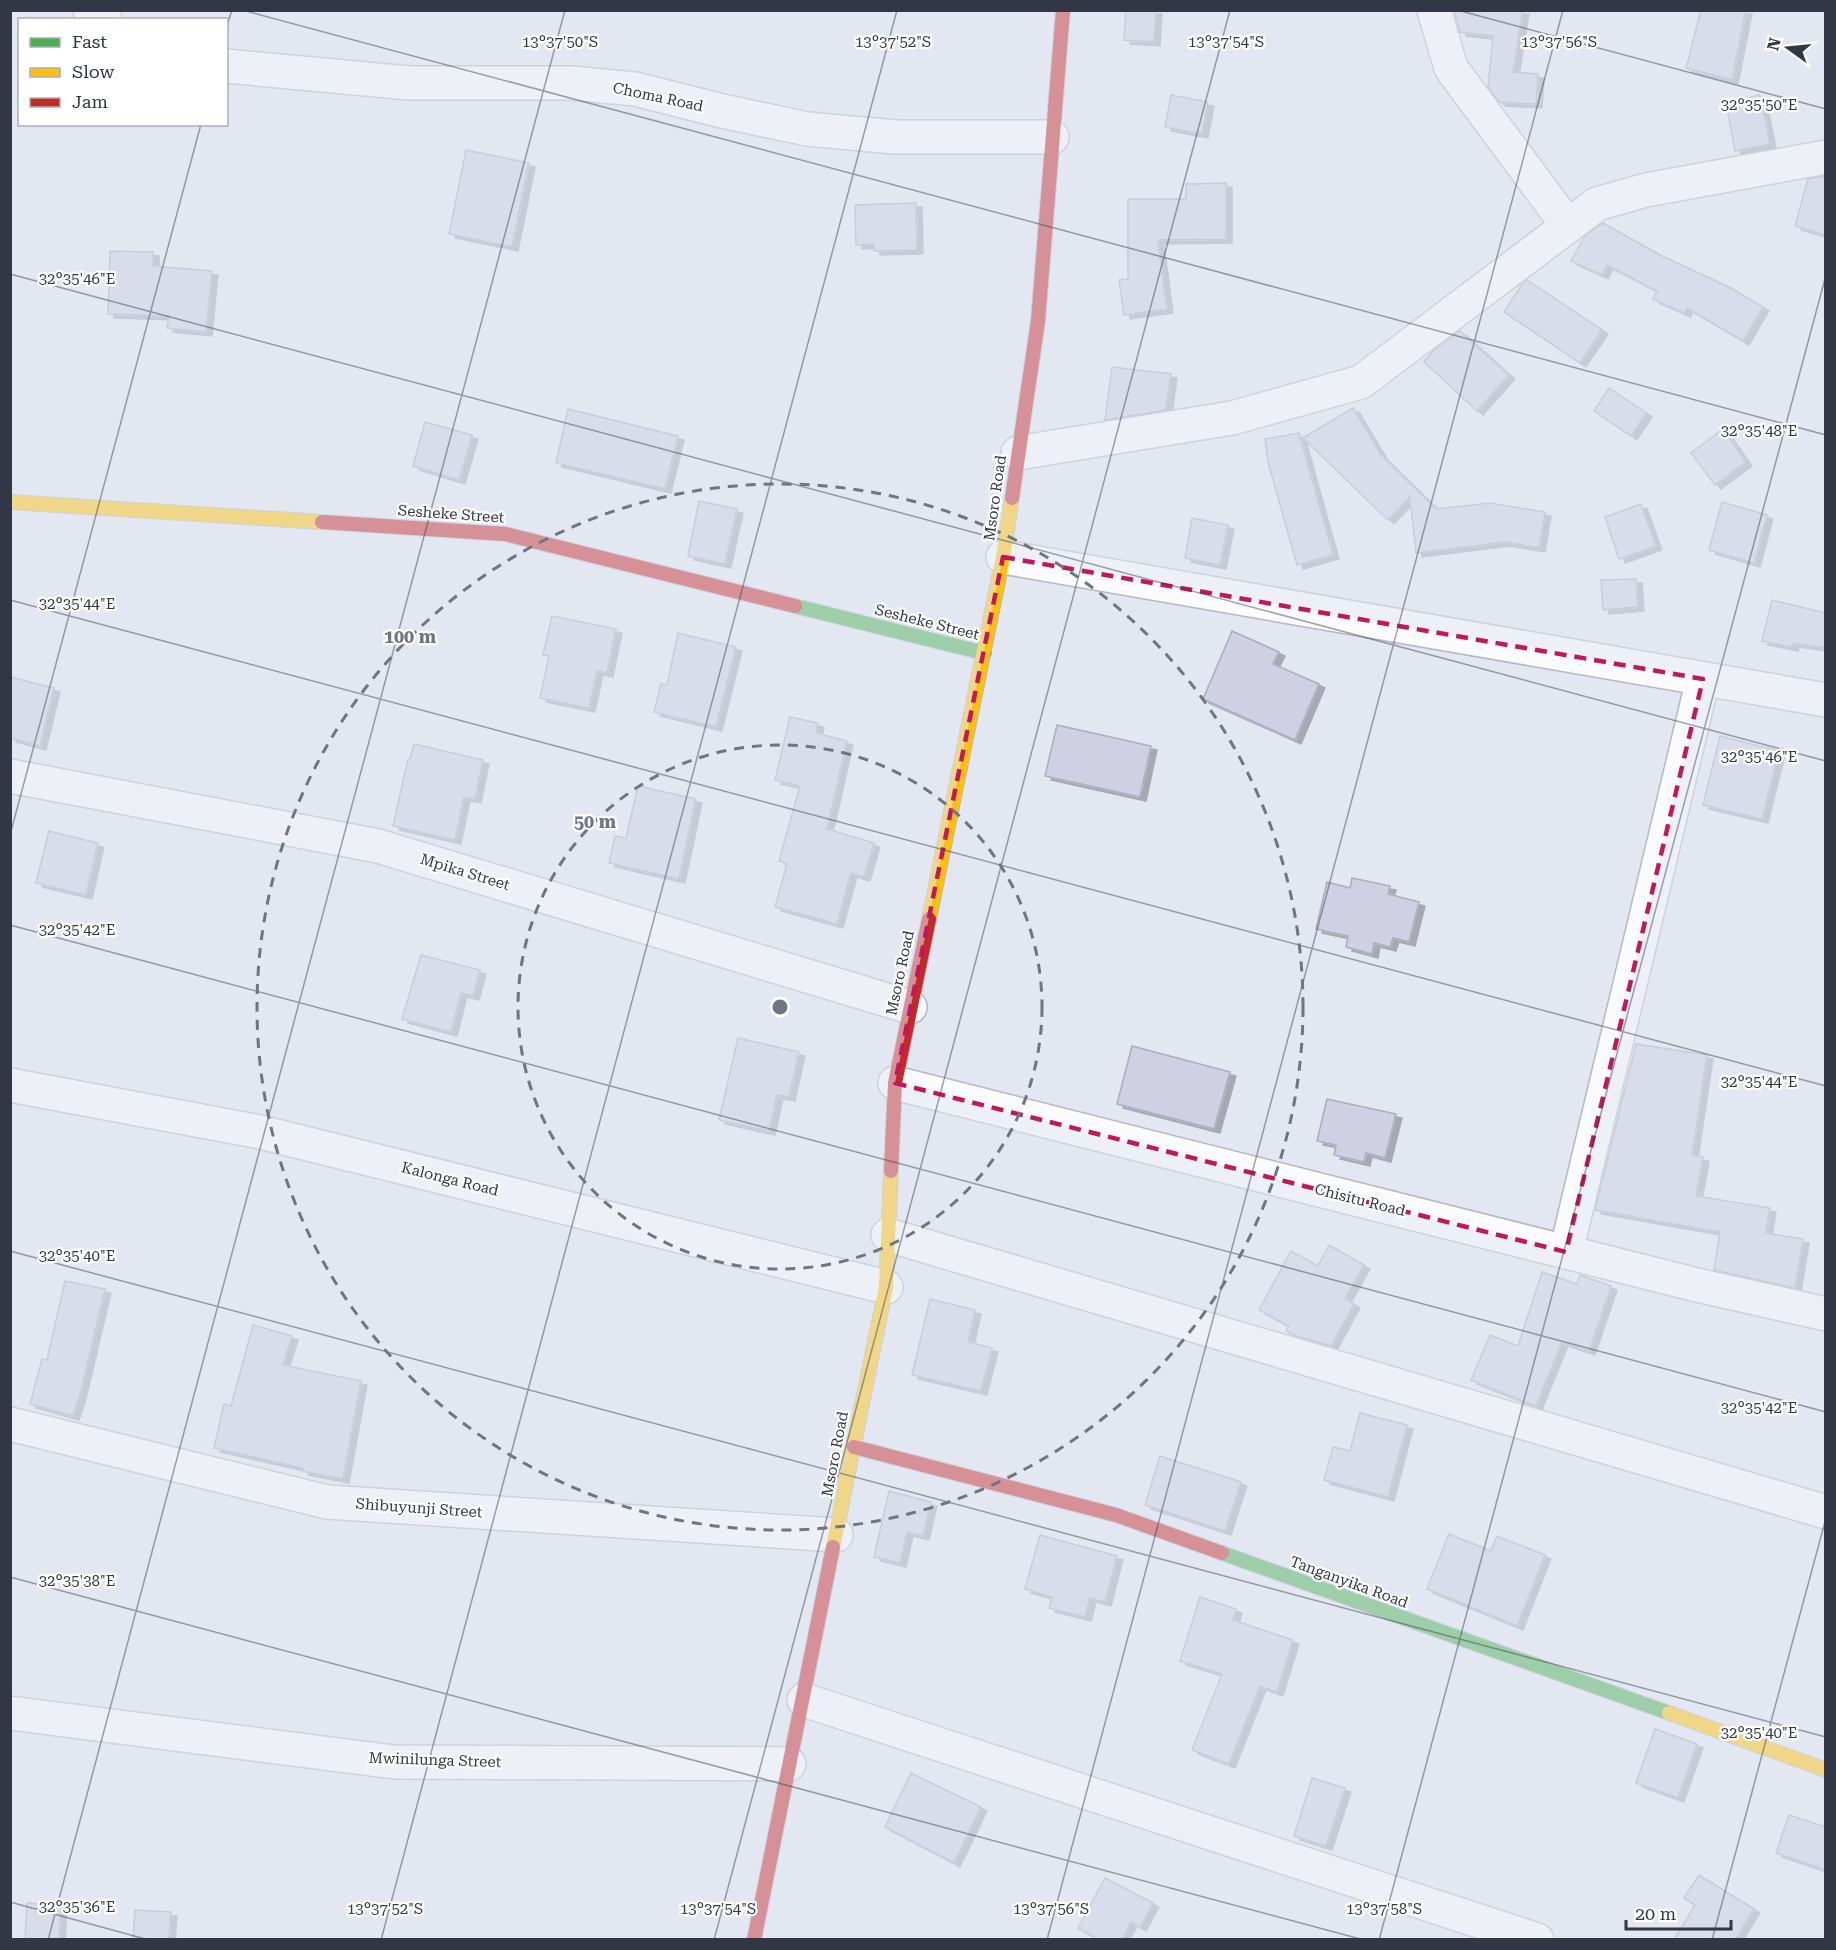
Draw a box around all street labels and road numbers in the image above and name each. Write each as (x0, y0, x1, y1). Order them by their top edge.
street label: Choma Road (611, 79, 705, 115)
street label: Msoro Road (980, 454, 1010, 542)
street label: Sesheke Street (397, 501, 505, 527)
street label: Sesheke Street (873, 600, 981, 644)
street label: Mpika Street (418, 850, 512, 894)
street label: Msoro Road (882, 928, 918, 1017)
street label: Kalonga Road (400, 1158, 501, 1200)
street label: Chisitu Road (1313, 1180, 1408, 1220)
street label: Msoro Road (818, 1409, 852, 1498)
street label: Shibuyunji Street (355, 1495, 483, 1521)
street label: Tanganyika Road (1288, 1552, 1411, 1612)
street label: Mwinilunga Street (368, 1749, 502, 1771)

